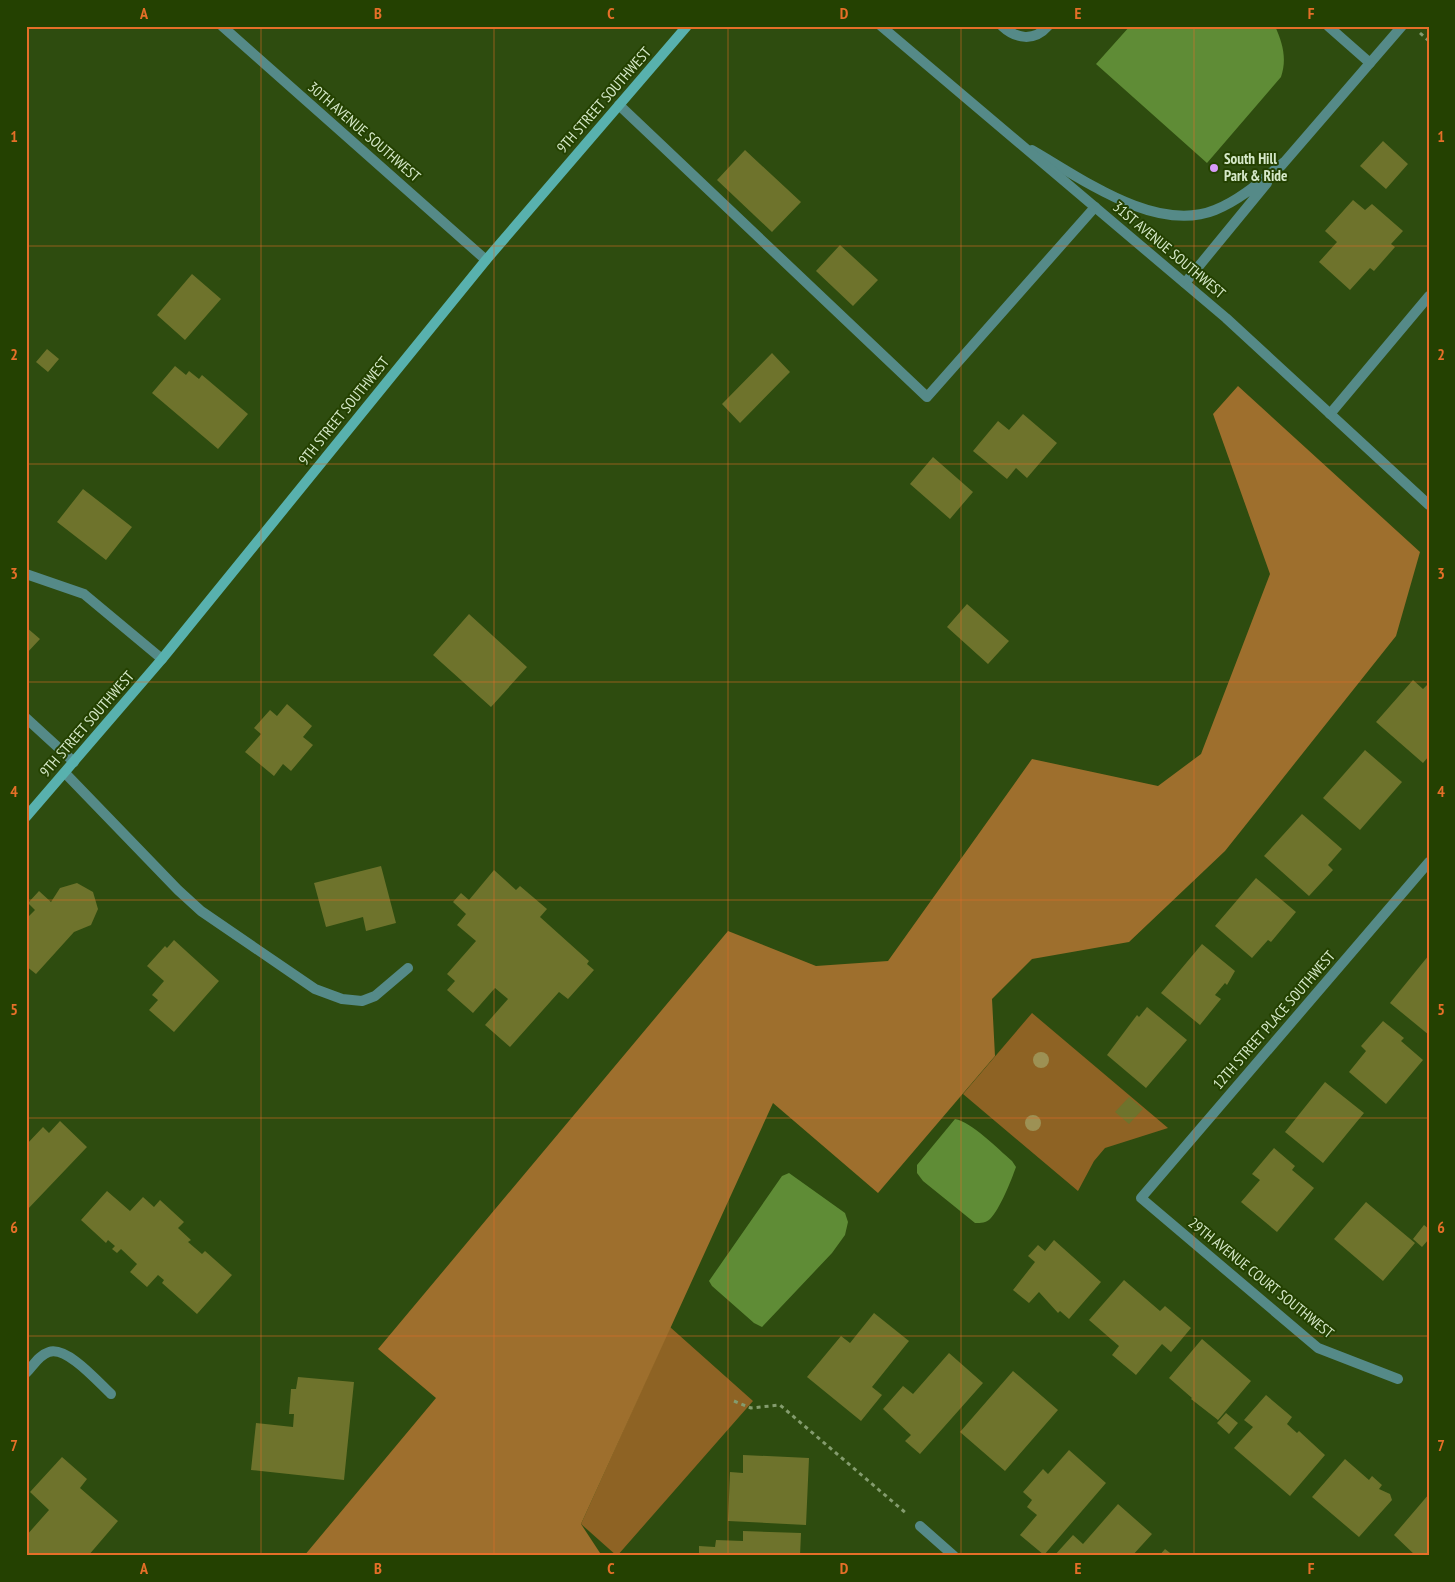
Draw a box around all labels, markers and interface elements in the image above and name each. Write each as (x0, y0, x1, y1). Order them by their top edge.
text: A (139, 3, 149, 23)
text: B (374, 3, 382, 23)
text: C (607, 3, 615, 23)
text: D (840, 3, 849, 23)
text: E (1075, 3, 1082, 23)
text: F (1308, 3, 1315, 23)
street label: 9TH STREET SOUTHWEST (552, 43, 655, 157)
street label: 30TH AVENUE SOUTHWEST (304, 77, 425, 186)
text: 1 (10, 126, 18, 146)
text: 1 (1437, 126, 1445, 146)
place label: South Hill Park & Ride (1224, 149, 1287, 185)
marker: South Hill Park & Ride (1208, 162, 1220, 174)
street label: 31ST AVENUE SOUTHWEST (1109, 197, 1230, 302)
text: 2 (10, 344, 18, 364)
text: 2 (1437, 344, 1445, 364)
street label: 9TH STREET SOUTHWEST (294, 352, 393, 469)
text: 3 (10, 563, 18, 583)
text: 3 (1437, 563, 1445, 583)
street label: 9TH STREET SOUTHWEST (35, 667, 138, 781)
text: 4 (10, 781, 18, 801)
text: 4 (1437, 781, 1445, 801)
street label: 12TH STREET PLACE SOUTHWEST (1208, 946, 1339, 1093)
text: 5 (10, 999, 18, 1019)
text: 5 (1437, 999, 1445, 1019)
street label: 29TH AVENUE COURT SOUTHWEST (1185, 1213, 1338, 1342)
text: 6 (10, 1217, 18, 1237)
text: 6 (1437, 1217, 1445, 1237)
text: 7 (10, 1435, 18, 1455)
text: 7 (1437, 1435, 1445, 1455)
text: A (139, 1558, 149, 1578)
text: B (374, 1558, 382, 1578)
text: C (607, 1558, 615, 1578)
text: D (840, 1558, 849, 1578)
text: E (1075, 1558, 1082, 1578)
text: F (1308, 1558, 1315, 1578)

